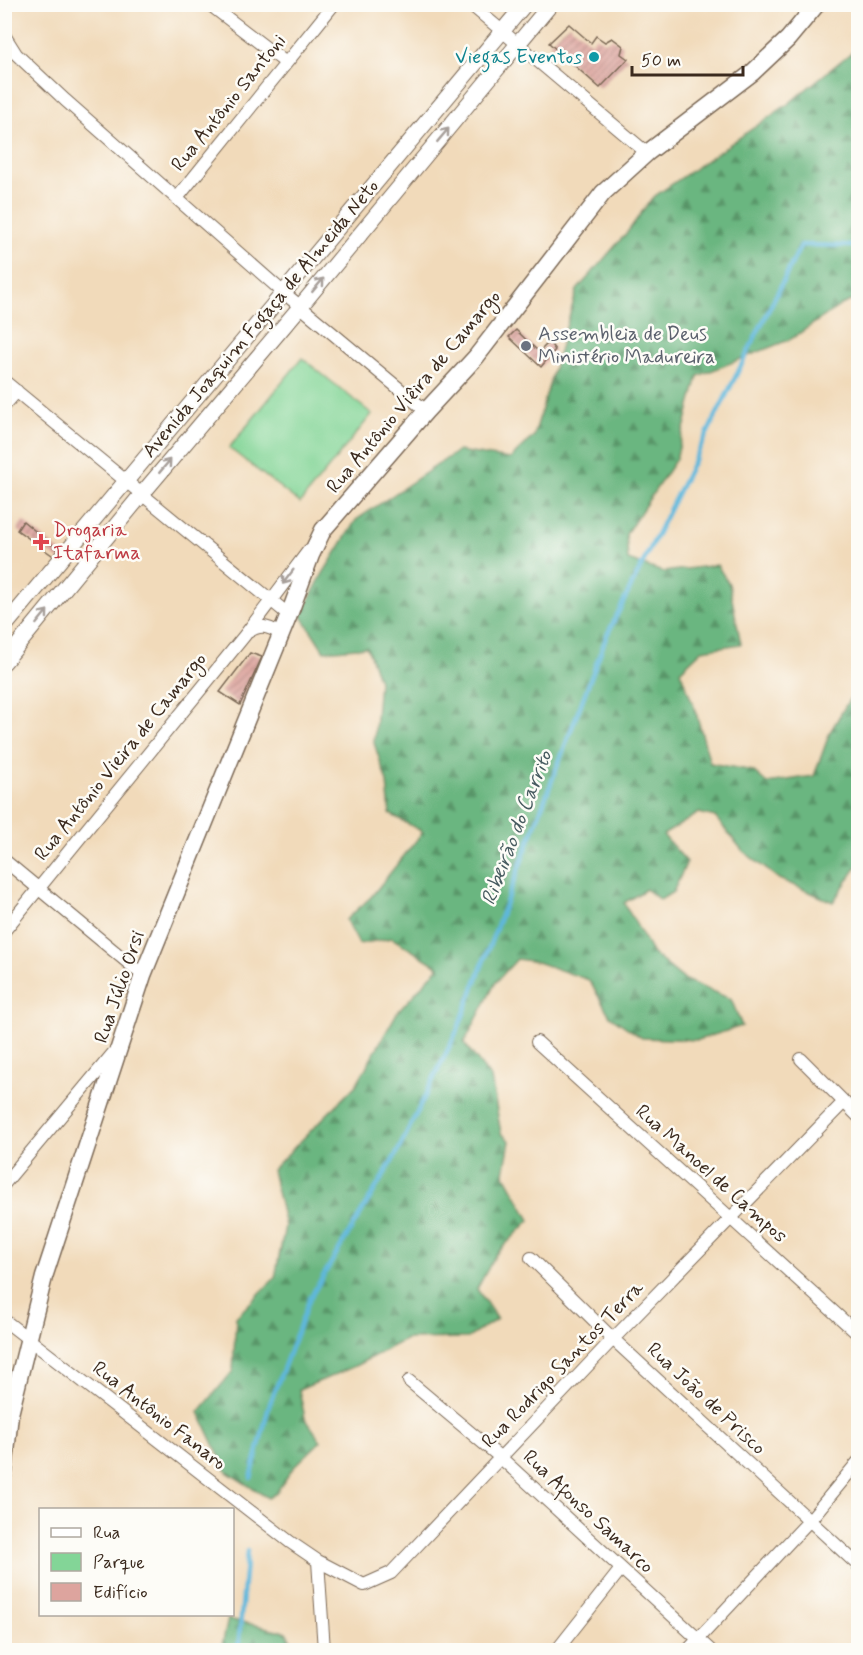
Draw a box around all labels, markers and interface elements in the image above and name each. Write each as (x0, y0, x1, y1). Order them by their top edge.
street label: Rua Antônio Santoni (165, 29, 293, 177)
scale bar (632, 39, 743, 77)
place label: Viegas Eventos (455, 44, 582, 73)
text: 50 m (641, 49, 681, 73)
marker: Viegas Eventos (587, 50, 601, 64)
one-way arrow (436, 127, 449, 143)
street label: Avenida Joaquim Fogaça de Almeida Neto (136, 174, 387, 465)
one-way arrow (312, 277, 325, 293)
street label: Rua Antônio Viêira de Camargo (321, 285, 508, 500)
place label: Assembleia de Deus Ministério Madureira (538, 321, 715, 371)
marker: Assembleia de Deus Ministério Madureira (519, 339, 533, 353)
one-way arrow (159, 458, 172, 474)
place label: Drogaria Itafarma (53, 517, 140, 567)
marker: Drogaria Itafarma (34, 535, 48, 549)
one-way arrow (282, 569, 295, 585)
one-way arrow (35, 609, 48, 625)
street label: Rua Antônio Vieira de Camargo (29, 647, 214, 867)
water label: Ribeirão do Carrito (475, 745, 560, 909)
street label: Rua Júlio Orsi (88, 927, 152, 1047)
street label: Rua Manoel de Campos (629, 1099, 793, 1250)
street label: Rua Rodrigo Santos Terra (476, 1275, 651, 1455)
street label: Rua João de Prisco (641, 1337, 771, 1461)
street label: Rua Antônio Fanaro (86, 1355, 232, 1477)
street label: Rua Afonso Samarco (515, 1444, 659, 1581)
legend (39, 1508, 234, 1616)
text: Rua (93, 1521, 120, 1545)
text: Parque (93, 1551, 145, 1575)
text: Edifício (93, 1581, 148, 1605)

